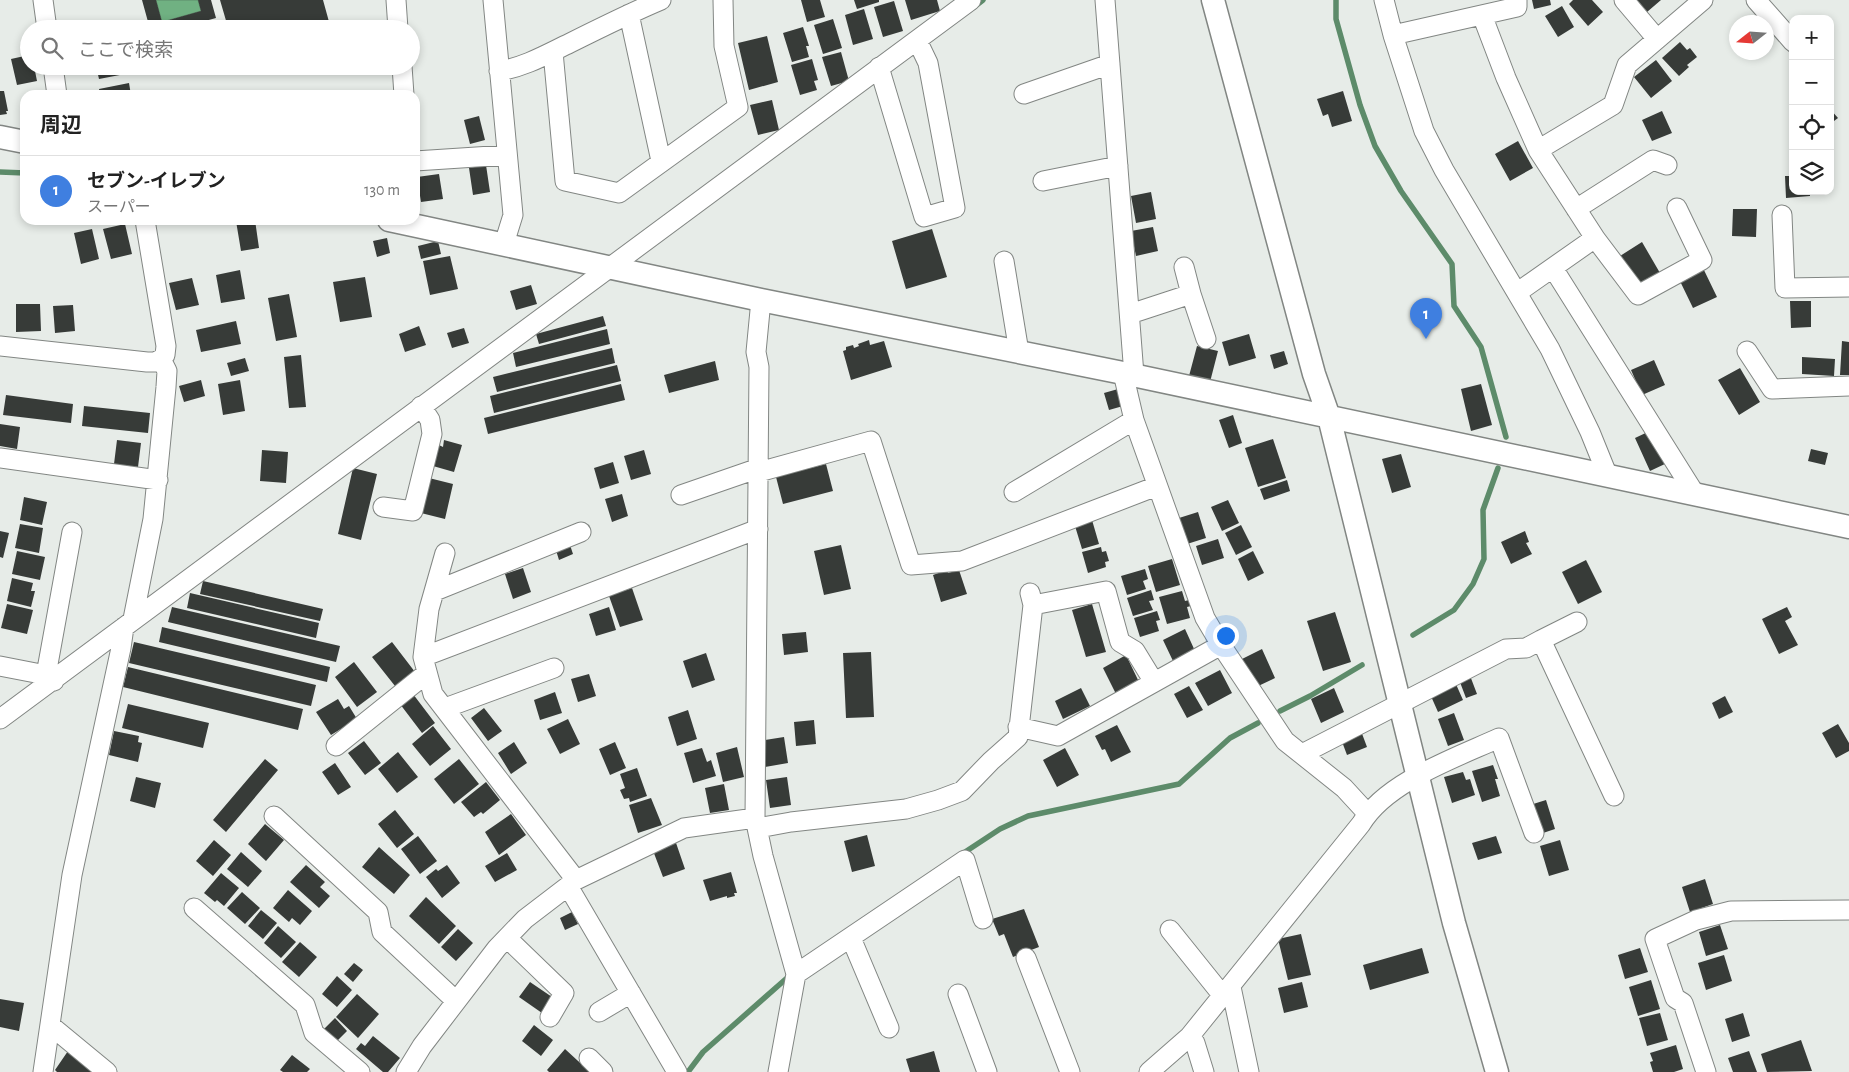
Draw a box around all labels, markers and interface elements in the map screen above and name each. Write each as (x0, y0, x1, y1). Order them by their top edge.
north arrow (1729, 15, 1774, 60)
map controls (1789, 15, 1834, 195)
button: + (1789, 15, 1834, 60)
search box (20, 20, 420, 75)
icon: search (38, 34, 66, 62)
text: ここで検索 (78, 41, 173, 60)
button: − (1789, 60, 1834, 105)
button: locate (1789, 105, 1834, 150)
text: 周辺 (40, 115, 82, 136)
button: layers (1789, 150, 1834, 195)
text: セブン-イレブン (87, 172, 226, 191)
text: 1 (53, 182, 59, 198)
text: 130 m (364, 182, 400, 198)
text: スーパー (87, 199, 151, 215)
pin: 1 (1410, 298, 1442, 339)
your location (1213, 623, 1239, 649)

